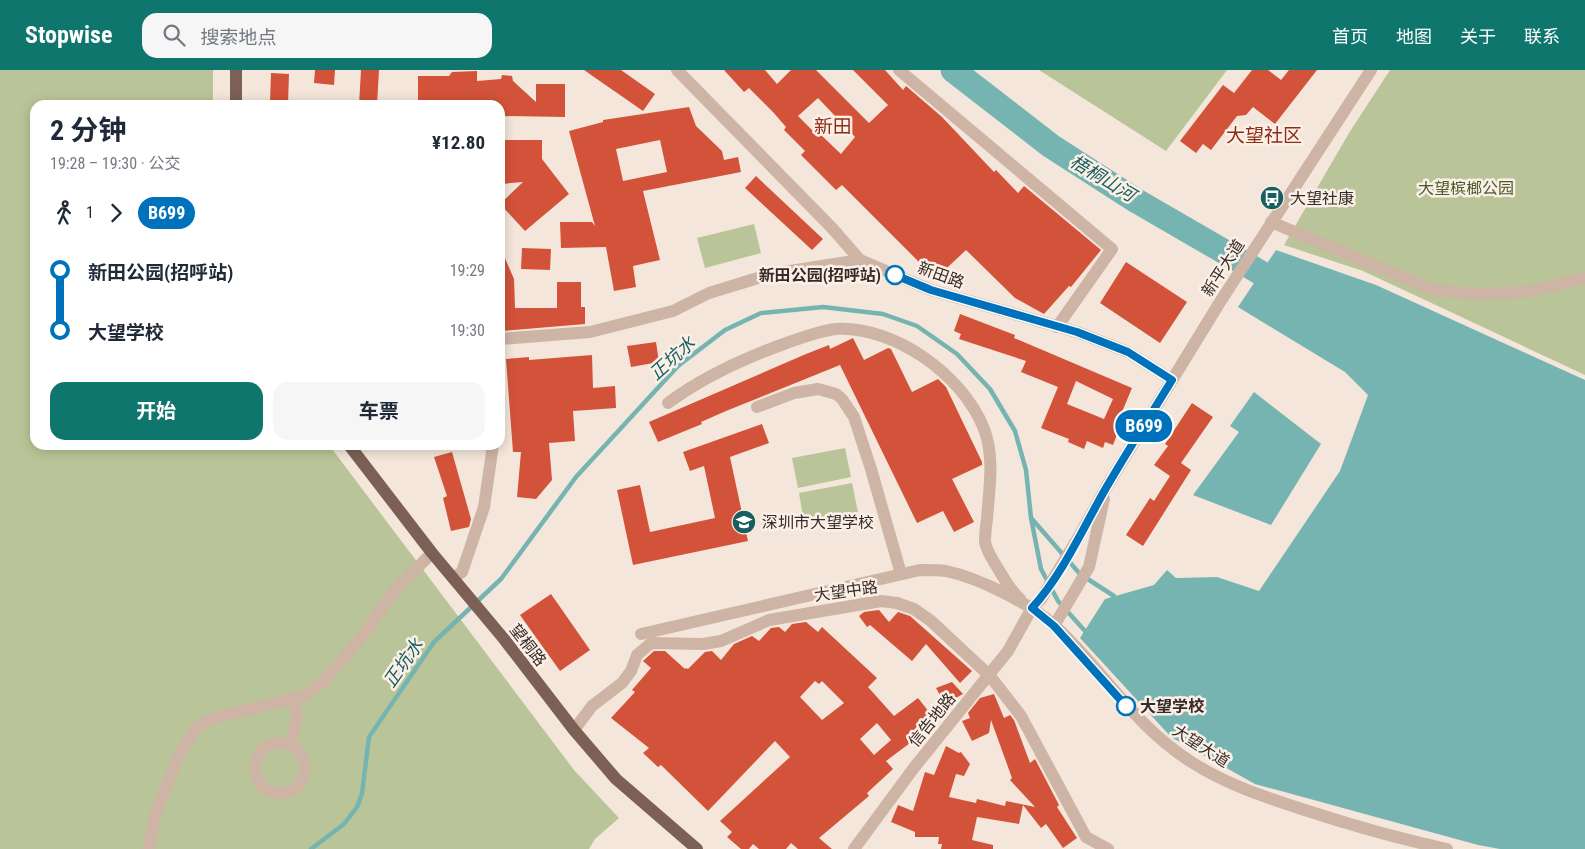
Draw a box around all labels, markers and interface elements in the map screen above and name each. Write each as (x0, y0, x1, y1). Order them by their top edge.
search box (142, 13, 492, 58)
text: Stopwise (25, 21, 112, 49)
icon: search (160, 21, 188, 49)
text: 搜索地点 (200, 26, 276, 49)
text: 首页 (1332, 26, 1368, 47)
text: 地图 (1396, 26, 1432, 47)
text: 关于 (1460, 26, 1496, 47)
text: 联系 (1524, 26, 1560, 47)
text: 2 分钟 (50, 114, 127, 147)
district label: 新田 (814, 115, 852, 138)
district label: 大望社区 (1226, 124, 1302, 147)
text: ¥12.80 (432, 131, 485, 154)
water label: 梧桐山河 (1067, 150, 1142, 207)
text: 19:28 – 19:30 · 公交 (50, 154, 180, 173)
park label: 大望槟榔公园 (1418, 179, 1514, 198)
bus stop icon: 大望社康 (1259, 185, 1285, 211)
place label: 大望社康 (1290, 189, 1354, 208)
icon: walk (50, 199, 78, 227)
icon: forward (102, 199, 130, 227)
text: B699 (148, 202, 185, 223)
text: 1 (86, 203, 94, 222)
street label: 新平大道 (1198, 236, 1248, 300)
street label: 新田路 (915, 258, 967, 292)
text: 新田公园(招呼站) (88, 261, 233, 284)
text: 19:29 (450, 261, 485, 280)
marker: 新田公园(招呼站) (885, 265, 905, 285)
place label: 新田公园(招呼站) (759, 266, 881, 285)
text: 大望学校 (88, 321, 164, 344)
text: 19:30 (450, 321, 485, 340)
water label: 正坑水 (645, 331, 700, 384)
button: 开始 (50, 382, 263, 440)
button: 车票 (273, 382, 485, 440)
line badge: B699 (1109, 410, 1179, 442)
text: B699 (1125, 415, 1163, 436)
school or university icon: 深圳市大望学校 (731, 509, 757, 535)
place label: 深圳市大望学校 (762, 513, 874, 532)
street label: 大望中路 (813, 577, 879, 605)
street label: 望桐路 (506, 620, 550, 670)
water label: 正坑水 (379, 634, 428, 691)
street label: 信告地路 (904, 689, 960, 751)
marker: 大望学校 (1116, 696, 1136, 716)
place label: 大望学校 (1140, 697, 1205, 716)
street label: 大望大道 (1169, 721, 1233, 771)

